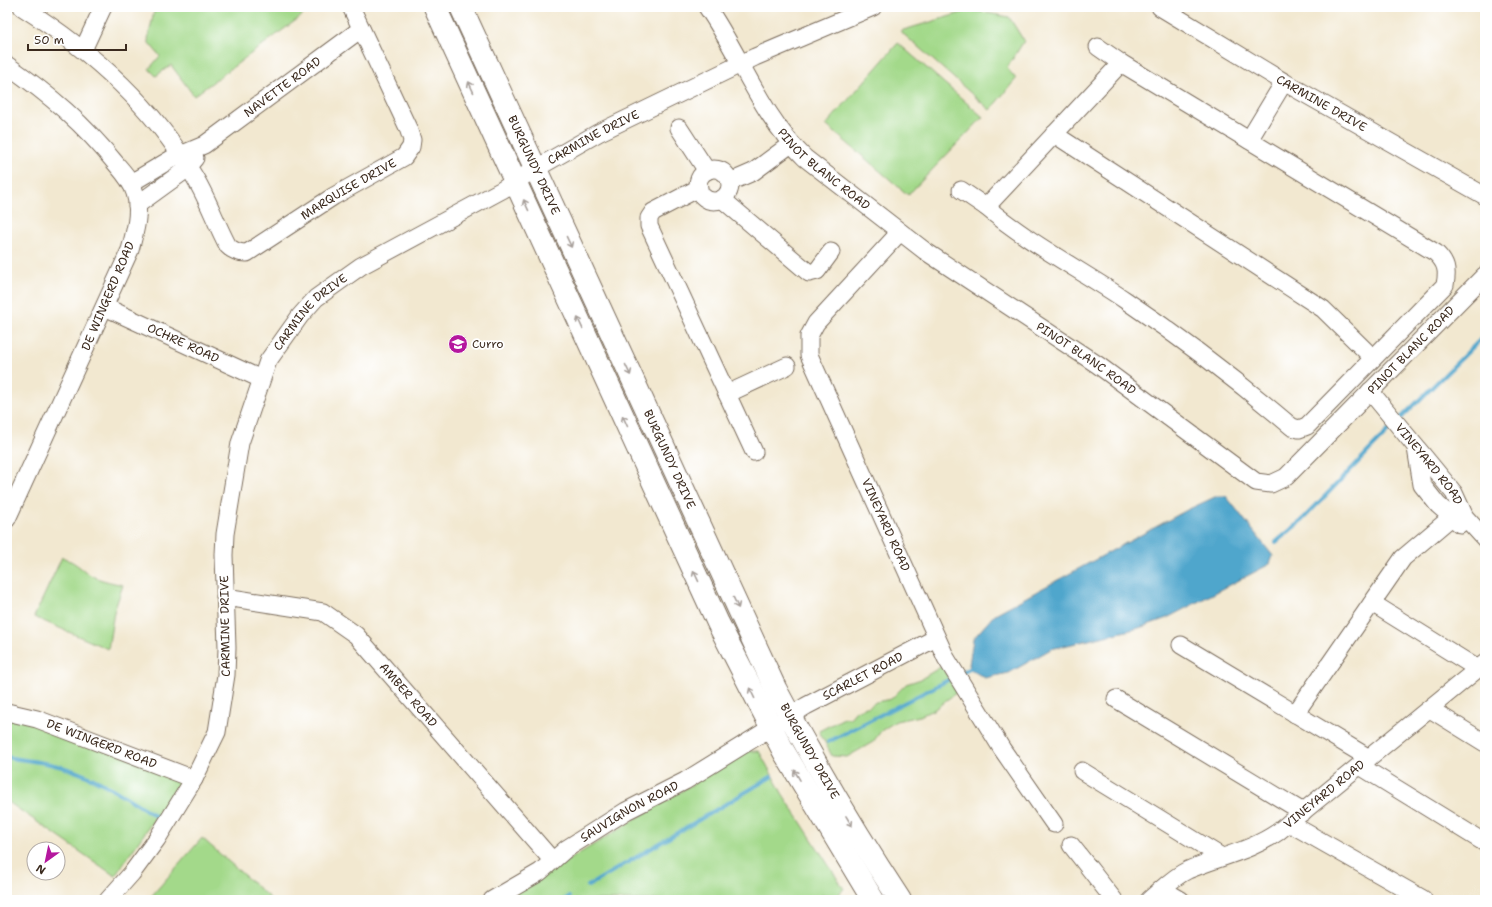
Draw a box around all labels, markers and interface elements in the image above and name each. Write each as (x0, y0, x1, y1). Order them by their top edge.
scale bar (28, 26, 126, 52)
text: 50 m (34, 32, 64, 48)
street label: NAVETTE ROAD (241, 53, 324, 121)
street label: CARMINE DRIVE (1273, 71, 1370, 135)
one-way arrow (467, 81, 474, 93)
street label: CARMINE DRIVE (545, 106, 642, 168)
street label: BURGUNDY DRIVE (504, 113, 564, 217)
street label: PINOT BLANC ROAD (774, 125, 873, 214)
street label: MARQUISE DRIVE (298, 155, 399, 224)
one-way arrow (521, 199, 529, 211)
one-way arrow (566, 236, 573, 248)
street label: DE WINGERD ROAD (78, 239, 138, 353)
street label: CARMINE DRIVE (270, 270, 351, 354)
street label: PINOT BLANC ROAD (1364, 302, 1458, 398)
one-way arrow (576, 317, 584, 329)
street label: PINOT BLANC ROAD (1033, 318, 1139, 398)
street label: OCHRE ROAD (144, 319, 222, 367)
school or university icon: Curro (447, 333, 469, 355)
place label: Curro (472, 336, 504, 352)
one-way arrow (625, 364, 632, 376)
street label: BURGUNDY DRIVE (640, 407, 699, 511)
one-way arrow (621, 415, 628, 427)
street label: VINEYARD ROAD (1392, 420, 1466, 507)
street label: VINEYARD ROAD (858, 476, 914, 574)
one-way arrow (692, 570, 699, 582)
street label: CARMINE DRIVE (216, 575, 234, 677)
one-way arrow (733, 597, 740, 609)
street label: SCARLET ROAD (820, 649, 906, 704)
street label: AMBER ROAD (376, 659, 441, 731)
one-way arrow (748, 687, 756, 699)
street label: BURGUNDY DRIVE (776, 700, 843, 802)
street label: DE WINGERD ROAD (44, 715, 159, 772)
street label: VINEYARD ROAD (1280, 756, 1368, 832)
one-way arrow (793, 769, 801, 781)
street label: SAUVIGNON ROAD (577, 777, 682, 846)
one-way arrow (845, 815, 853, 827)
north arrow (26, 841, 66, 881)
text: N (33, 860, 49, 878)

